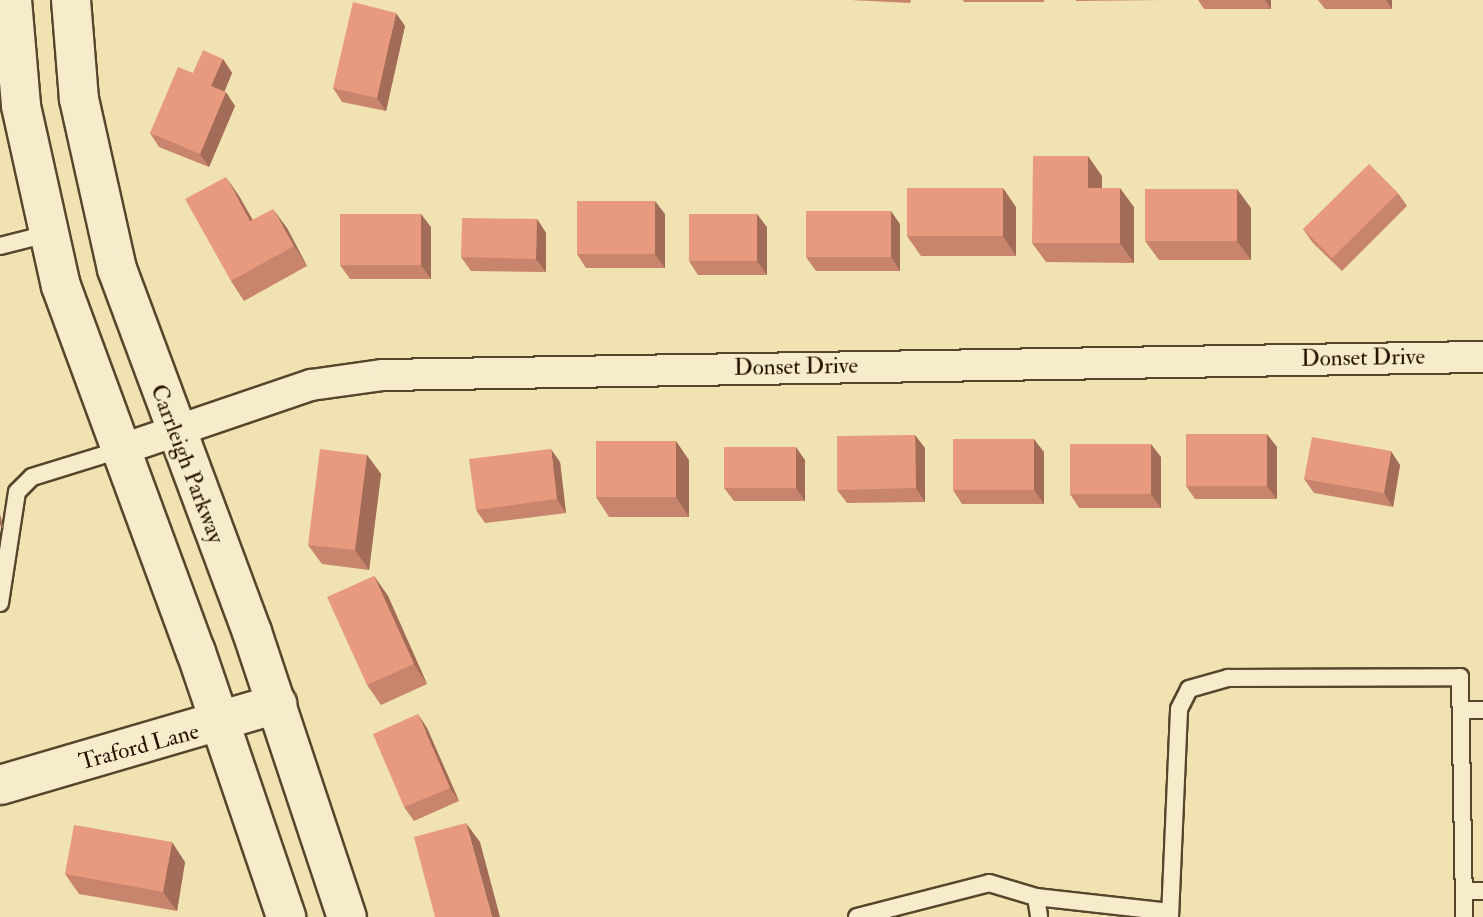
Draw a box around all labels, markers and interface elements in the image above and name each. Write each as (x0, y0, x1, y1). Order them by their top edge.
street label: Donset Drive (1301, 343, 1425, 373)
street label: Donset Drive (734, 352, 858, 382)
street label: Carrleigh Parkway (144, 381, 230, 547)
street label: Traford Lane (76, 718, 202, 776)

